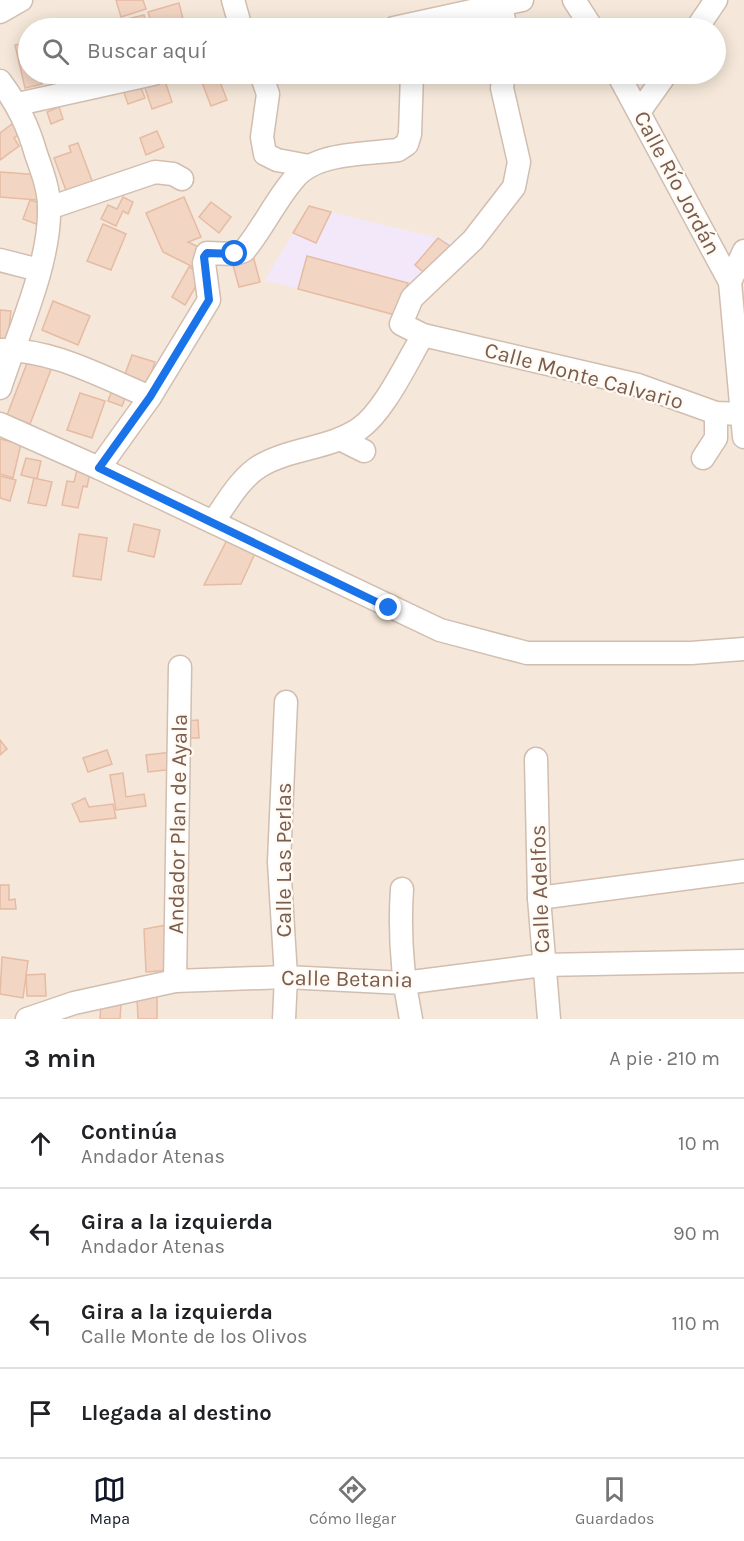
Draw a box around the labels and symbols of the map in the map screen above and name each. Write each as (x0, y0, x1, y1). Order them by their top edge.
street label: Calle Río Jordán (628, 107, 726, 259)
route start (221, 240, 247, 266)
street label: Calle Monte Calvario (482, 337, 686, 415)
route end (375, 594, 401, 620)
street label: Andador Plan de Ayala (163, 714, 193, 934)
street label: Calle Las Perlas (271, 783, 297, 937)
street label: Calle Adelfos (525, 824, 555, 954)
street label: Calle Betania (281, 965, 413, 993)

